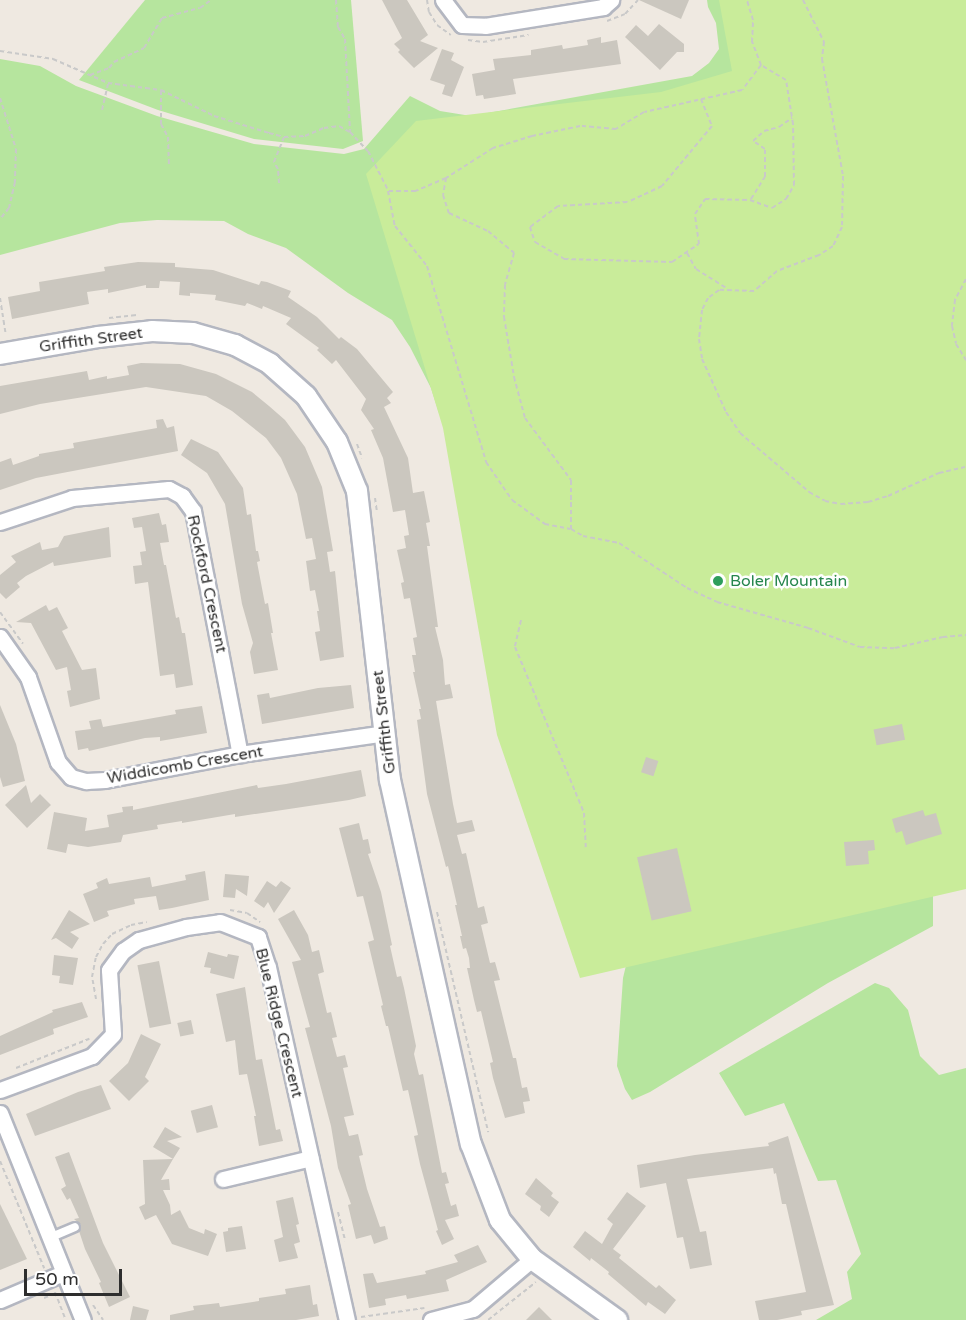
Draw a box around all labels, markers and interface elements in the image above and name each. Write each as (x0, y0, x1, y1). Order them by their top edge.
street label: Griffith Street (38, 323, 144, 357)
street label: Rockford Crescent (183, 513, 231, 655)
place label: Boler Mountain (730, 571, 847, 591)
marker: Boler Mountain (711, 574, 725, 588)
street label: Griffith Street (368, 669, 400, 775)
street label: Widdicomb Crescent (105, 742, 265, 788)
street label: Blue Ridge Crescent (251, 946, 307, 1100)
scale bar (27, 1257, 124, 1295)
text: 50 m (35, 1268, 79, 1290)

